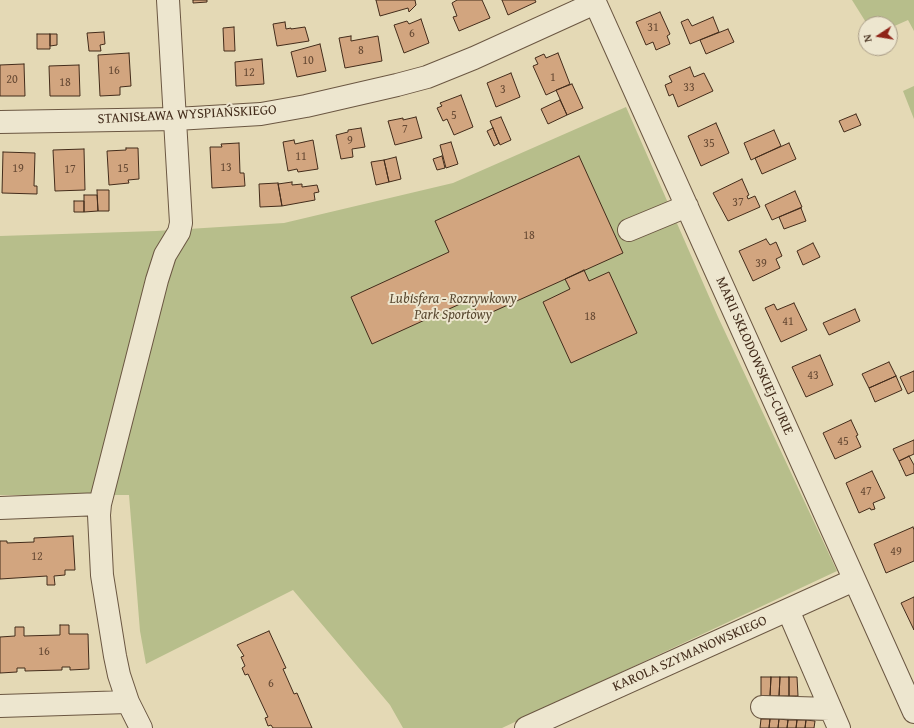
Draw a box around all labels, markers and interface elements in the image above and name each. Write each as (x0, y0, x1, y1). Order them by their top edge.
north arrow (858, 16, 898, 56)
house number: 31 (647, 21, 659, 35)
house number: 6 (409, 27, 415, 41)
text: N (859, 33, 876, 44)
house number: 8 (358, 44, 364, 58)
house number: 10 (302, 54, 314, 68)
house number: 16 (108, 64, 120, 78)
house number: 12 (243, 66, 255, 80)
house number: 1 (550, 71, 556, 85)
house number: 20 (6, 73, 18, 87)
house number: 18 (59, 76, 71, 90)
house number: 33 (683, 81, 695, 95)
house number: 3 (500, 83, 506, 97)
street label: STANISŁAWA WYSPIAŃSKIEGO (97, 102, 277, 128)
house number: 5 (451, 109, 457, 123)
house number: 7 (402, 123, 408, 137)
house number: 9 (347, 134, 353, 148)
house number: 35 (703, 137, 715, 151)
house number: 11 (295, 150, 307, 164)
house number: 13 (220, 161, 232, 175)
house number: 19 (12, 162, 24, 176)
house number: 15 (117, 162, 129, 176)
house number: 17 (64, 163, 76, 177)
house number: 37 (732, 196, 744, 210)
house number: 18 (523, 229, 535, 243)
house number: 39 (755, 257, 767, 271)
street label: MARII SKŁODOWSKIEJ-CURIE (712, 274, 796, 438)
park label: Lubisfera - Rozrywkowy Park Sportowy (389, 291, 517, 324)
house number: 18 (584, 310, 596, 324)
house number: 41 (782, 315, 794, 329)
house number: 43 (807, 369, 819, 383)
house number: 45 (837, 435, 849, 449)
house number: 47 (860, 485, 872, 499)
house number: 49 (890, 545, 902, 559)
house number: 12 (31, 550, 43, 564)
street label: KAROLA SZYMANOWSKIEGO (610, 612, 770, 696)
house number: 16 (38, 645, 50, 659)
house number: 6 (268, 677, 274, 691)

